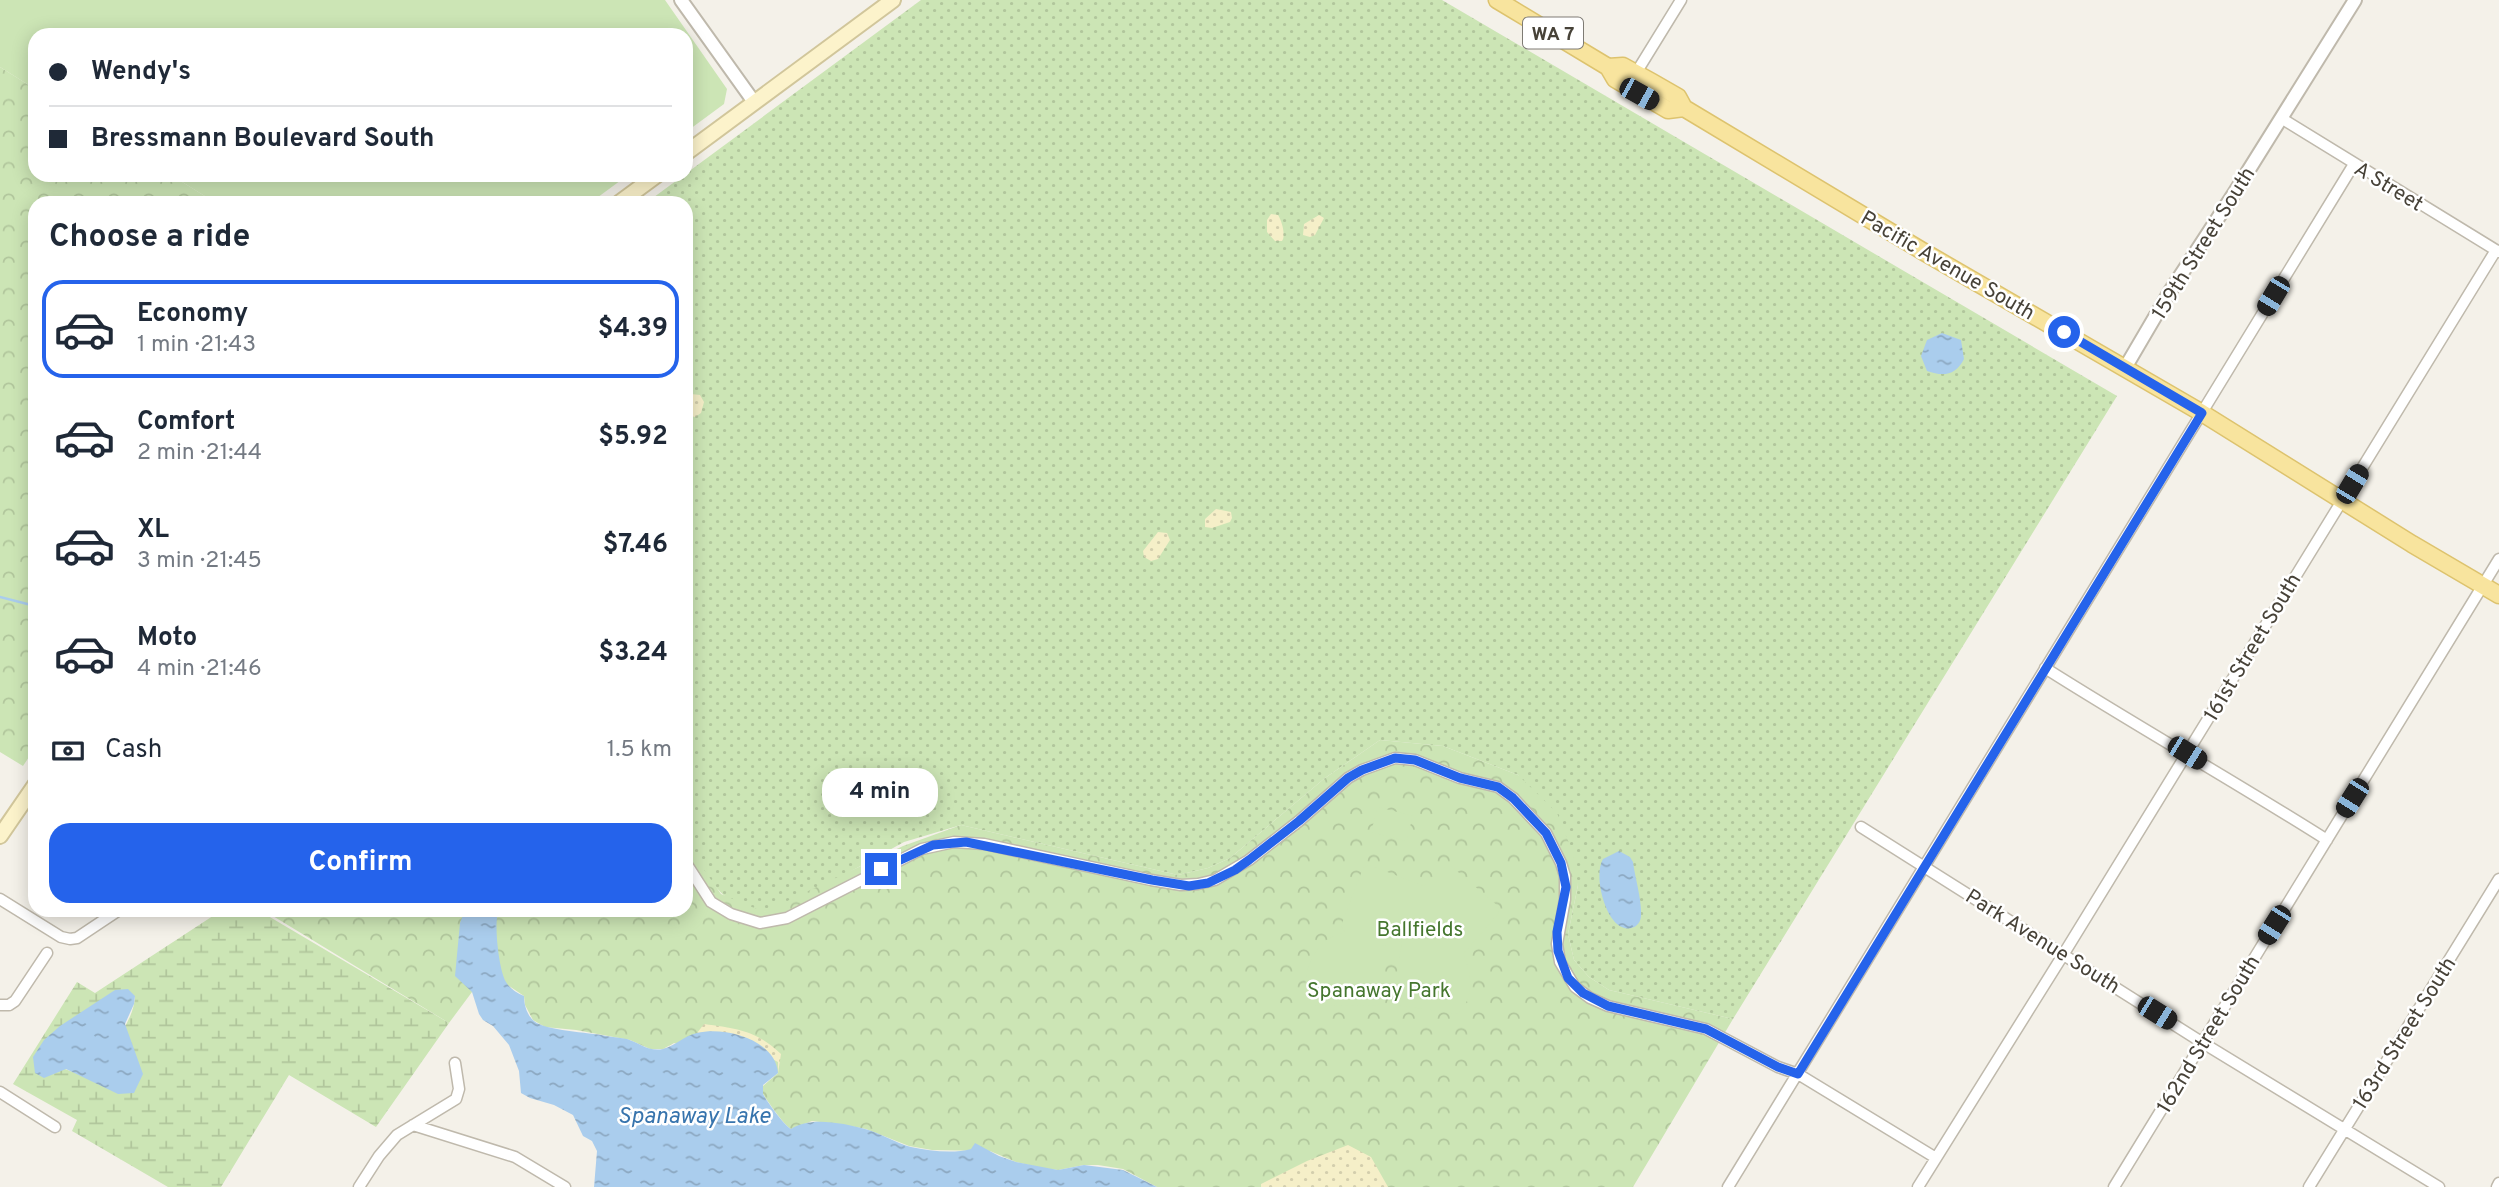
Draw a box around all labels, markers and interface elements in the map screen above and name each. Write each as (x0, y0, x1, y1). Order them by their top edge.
road number: WA 7 (1523, 18, 1583, 48)
text: Wendy's (91, 56, 191, 89)
car (1616, 75, 1663, 113)
text: Bressmann Boulevard South (91, 123, 434, 156)
street label: A Street (2349, 156, 2428, 218)
street label: 159th Street South (2146, 162, 2262, 325)
street label: Pacific Avenue South (1855, 205, 2039, 327)
text: Choose a ride (49, 218, 250, 258)
car (2254, 273, 2293, 319)
icon: car (53, 298, 116, 361)
text: Economy (137, 298, 248, 331)
text: $4.39 (598, 313, 668, 346)
route start (2048, 316, 2080, 348)
text: 1 min · 21:43 (137, 331, 256, 360)
icon: car (53, 406, 116, 469)
text: Comfort (137, 406, 235, 439)
text: $5.92 (598, 421, 668, 454)
text: 2 min · 21:44 (137, 439, 262, 468)
car (2333, 461, 2372, 507)
icon: car (53, 514, 116, 577)
text: XL (137, 514, 169, 547)
text: $7.46 (603, 529, 668, 562)
text: 3 min · 21:45 (137, 547, 262, 576)
street label: 161st Street South (2198, 569, 2308, 727)
icon: car (53, 622, 116, 685)
text: Moto (137, 622, 197, 655)
text: $3.24 (598, 637, 668, 670)
text: 4 min · 21:46 (137, 655, 262, 684)
icon: cash (49, 732, 87, 770)
car (2164, 733, 2211, 773)
text: Cash (105, 734, 162, 767)
text: 1.5 km (607, 736, 672, 765)
callout: 4 min (823, 768, 939, 816)
car (2332, 775, 2373, 821)
text: 4 min (850, 778, 910, 807)
button: Confirm (49, 823, 672, 903)
route end (865, 853, 897, 885)
street label: Park Avenue South (1960, 884, 2125, 1001)
car (2254, 902, 2295, 948)
park label: Ballfields (1377, 917, 1463, 944)
street label: 162nd Street South (2151, 951, 2267, 1119)
street label: 163rd Street South (2347, 952, 2463, 1115)
park label: Spanaway Park (1307, 978, 1451, 1005)
car (2134, 993, 2181, 1033)
water label: Spanaway Lake (618, 1103, 772, 1132)

